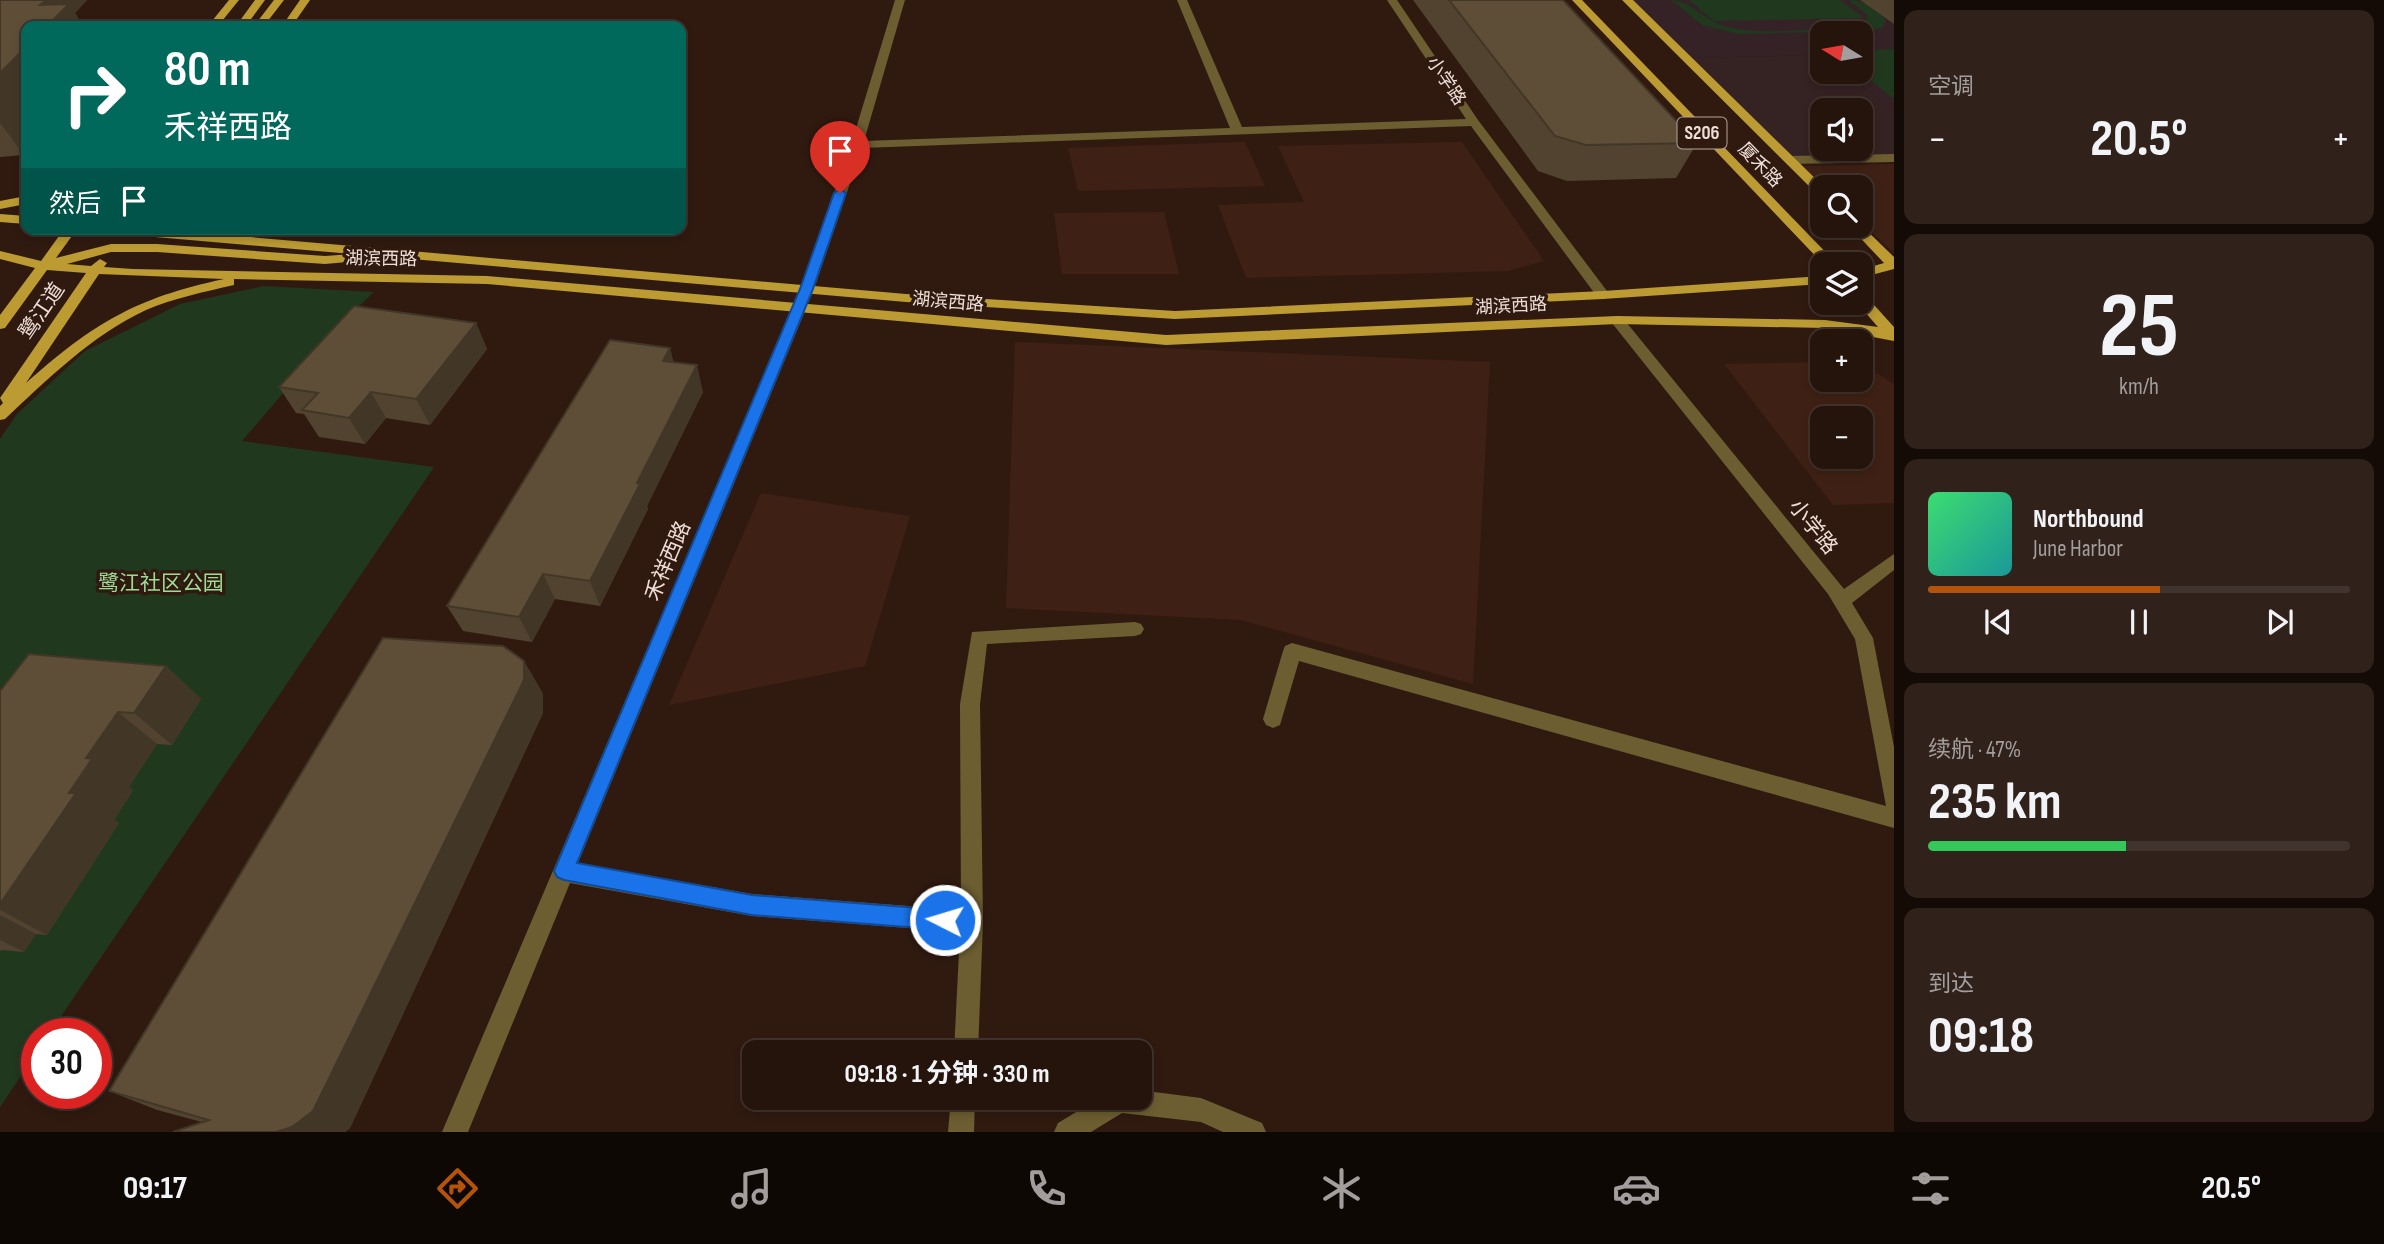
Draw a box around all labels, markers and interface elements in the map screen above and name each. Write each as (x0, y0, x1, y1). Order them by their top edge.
north arrow (1810, 21, 1872, 84)
map controls (1810, 21, 1873, 469)
text: 80 m (164, 41, 251, 100)
icon: right (49, 49, 140, 140)
street label: 小学路 (1422, 53, 1470, 109)
text: 空调 (1928, 73, 1974, 101)
button: sound (1810, 98, 1873, 161)
text: 20.5° (2090, 108, 2188, 171)
text: 禾祥西路 (164, 109, 292, 148)
text: − (1928, 117, 1947, 162)
text: + (2331, 117, 2350, 162)
road number: S206 (1678, 118, 1726, 148)
pin (810, 121, 870, 193)
icon: arrive (821, 132, 859, 170)
street label: 厦禾路 (1734, 138, 1786, 192)
button: search (1810, 175, 1873, 238)
icon: arrive (115, 182, 153, 220)
text: 然后 (49, 189, 101, 220)
street label: 湖滨西路 (345, 248, 417, 270)
button: layers (1810, 252, 1873, 315)
text: 25 (2099, 273, 2179, 382)
street label: 鹭江道 (14, 278, 70, 344)
street label: 湖滨西路 (911, 288, 985, 316)
street label: 湖滨西路 (1474, 294, 1548, 318)
button: + (1810, 329, 1873, 392)
text: km/h (2119, 373, 2159, 401)
button: − (1810, 406, 1873, 469)
street label: 小学路 (1783, 495, 1843, 559)
text: Northbound (2033, 504, 2144, 535)
street label: 禾祥西路 (640, 517, 696, 605)
text: June Harbor (2033, 535, 2123, 563)
park label: 鹭江社区公园 (98, 571, 224, 596)
icon: previous (1979, 603, 2017, 641)
icon: pause (2120, 603, 2158, 641)
icon: next (2261, 603, 2299, 641)
text: 续航 · 47% (1928, 736, 2021, 764)
text: 235 km (1928, 771, 2062, 834)
position arrow (908, 883, 982, 957)
text: 到达 (1928, 970, 1974, 998)
text: 09:18 (1928, 1005, 2034, 1068)
speed limit sign: 30 (21, 1018, 112, 1109)
text: 09:18 · 1 分钟 · 330 m (845, 1059, 1049, 1090)
icon: directions (433, 1164, 482, 1213)
icon: music (727, 1164, 776, 1213)
icon: phone (1022, 1164, 1071, 1213)
icon: climate (1317, 1164, 1366, 1213)
icon: car (1612, 1164, 1661, 1213)
icon: filters (1906, 1164, 1955, 1213)
text: 09:17 (123, 1169, 187, 1208)
text: 20.5° (2201, 1169, 2261, 1208)

